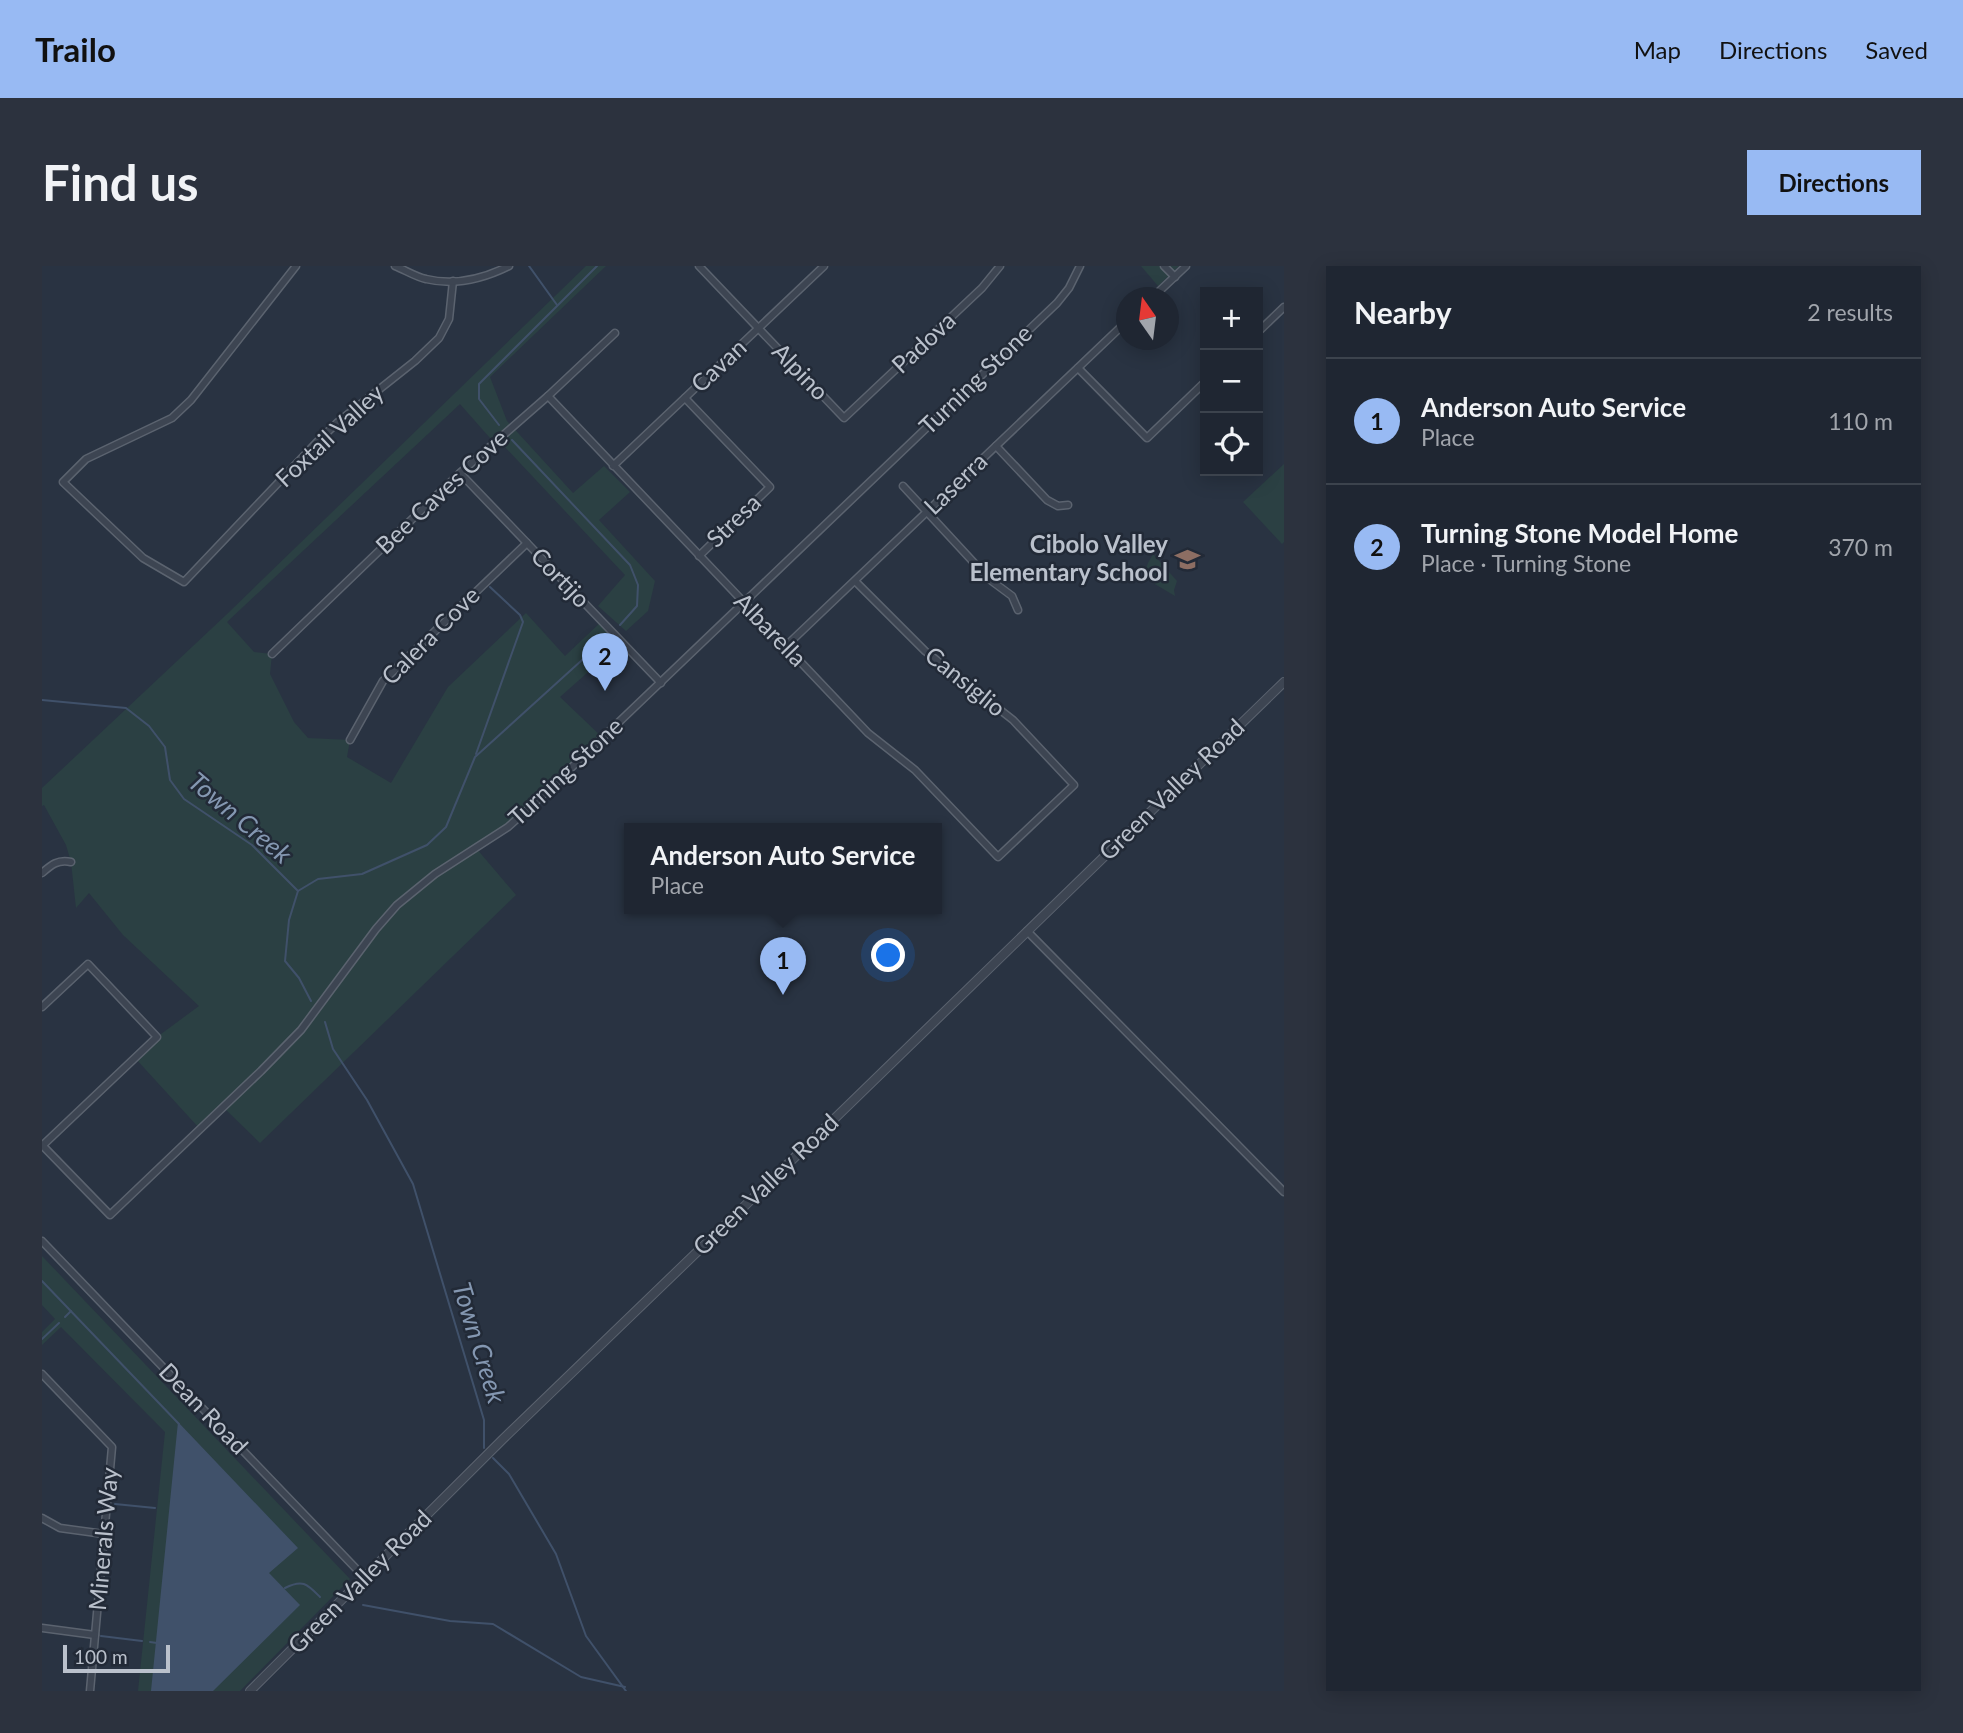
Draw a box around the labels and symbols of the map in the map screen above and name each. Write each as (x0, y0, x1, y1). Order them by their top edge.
north arrow (1116, 287, 1179, 350)
street label: Padova (885, 305, 961, 379)
street label: Turning Stone (912, 318, 1037, 440)
street label: Cavan (684, 332, 752, 398)
street label: Alpino (767, 336, 835, 406)
street label: Foxtail Valley (269, 377, 390, 492)
street label: Bee Caves Cove (369, 422, 513, 559)
street label: Laserra (917, 446, 993, 520)
street label: Stresa (700, 487, 766, 553)
place label: Cibolo Valley Elementary School (969, 529, 1168, 586)
street label: Cortijo (526, 541, 597, 613)
school or university icon: Cibolo Valley Elementary School (1174, 545, 1202, 573)
street label: Calera Cove (375, 580, 485, 690)
street label: Albarella (729, 586, 813, 672)
pin: 2 (582, 633, 628, 691)
street label: Cansiglio (920, 640, 1012, 722)
street label: Turning Stone (502, 711, 628, 831)
street label: Green Valley Road (1092, 712, 1250, 866)
water label: Town Creek (182, 765, 299, 870)
pin: 1 (760, 937, 806, 995)
your location (871, 938, 905, 972)
street label: Green Valley Road (686, 1107, 844, 1261)
water label: Town Creek (446, 1278, 514, 1408)
street label: Dean Road (154, 1356, 255, 1460)
street label: Minerals Way (82, 1465, 123, 1612)
street label: Green Valley Road (281, 1503, 437, 1659)
scale bar (63, 1642, 170, 1674)

